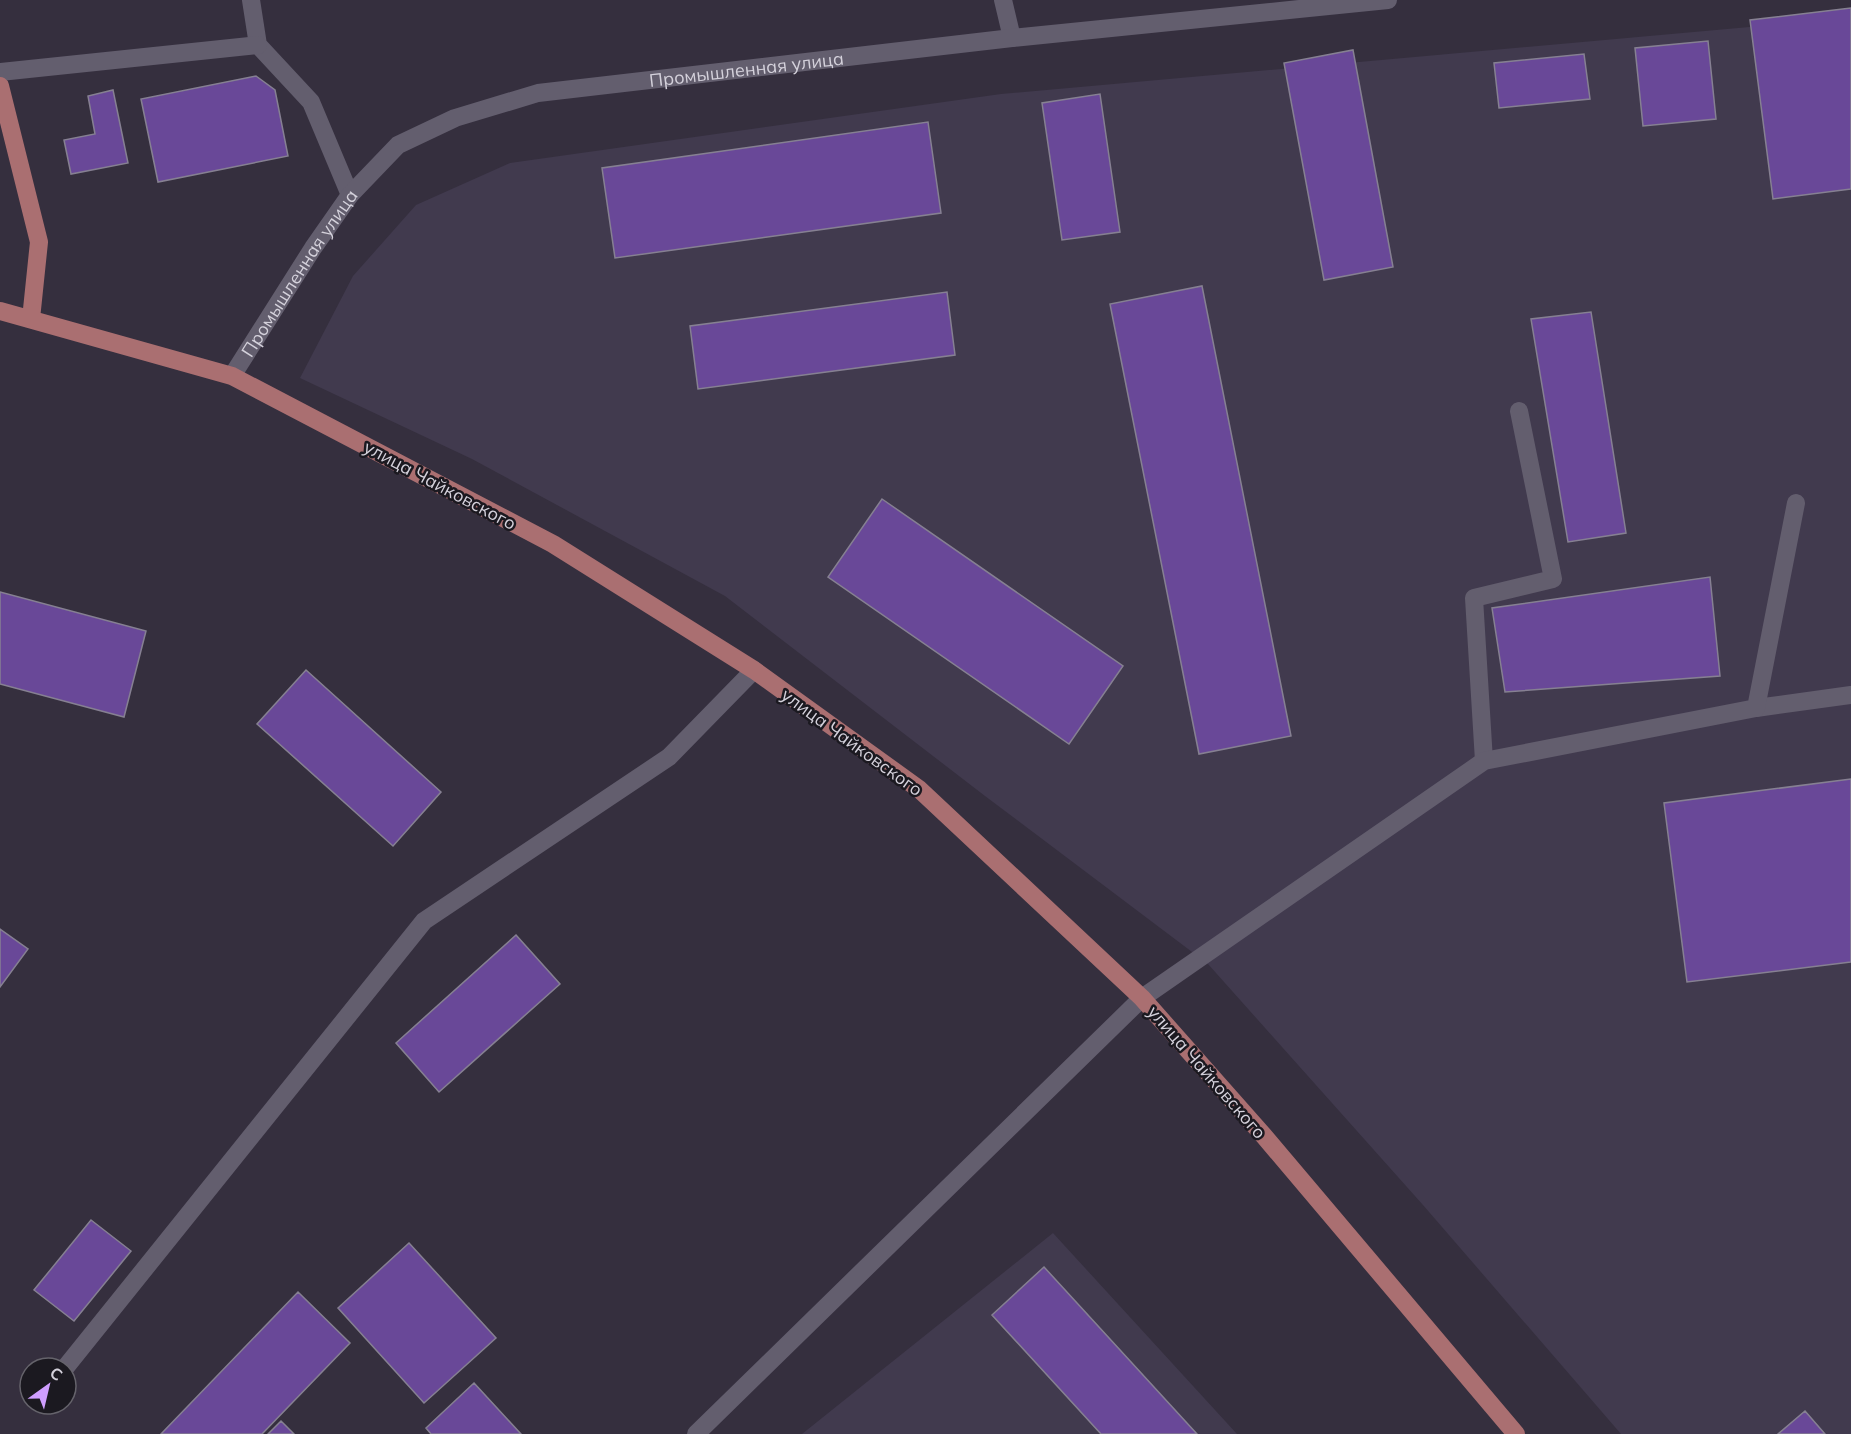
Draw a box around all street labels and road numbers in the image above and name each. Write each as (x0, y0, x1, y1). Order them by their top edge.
street label: Промышленная улица (648, 46, 845, 92)
street label: Промышленная улица (236, 185, 362, 361)
street label: улица Чайковского (360, 435, 520, 535)
street label: улица Чайковского (777, 683, 927, 801)
street label: улица Чайковского (1143, 1001, 1271, 1143)

